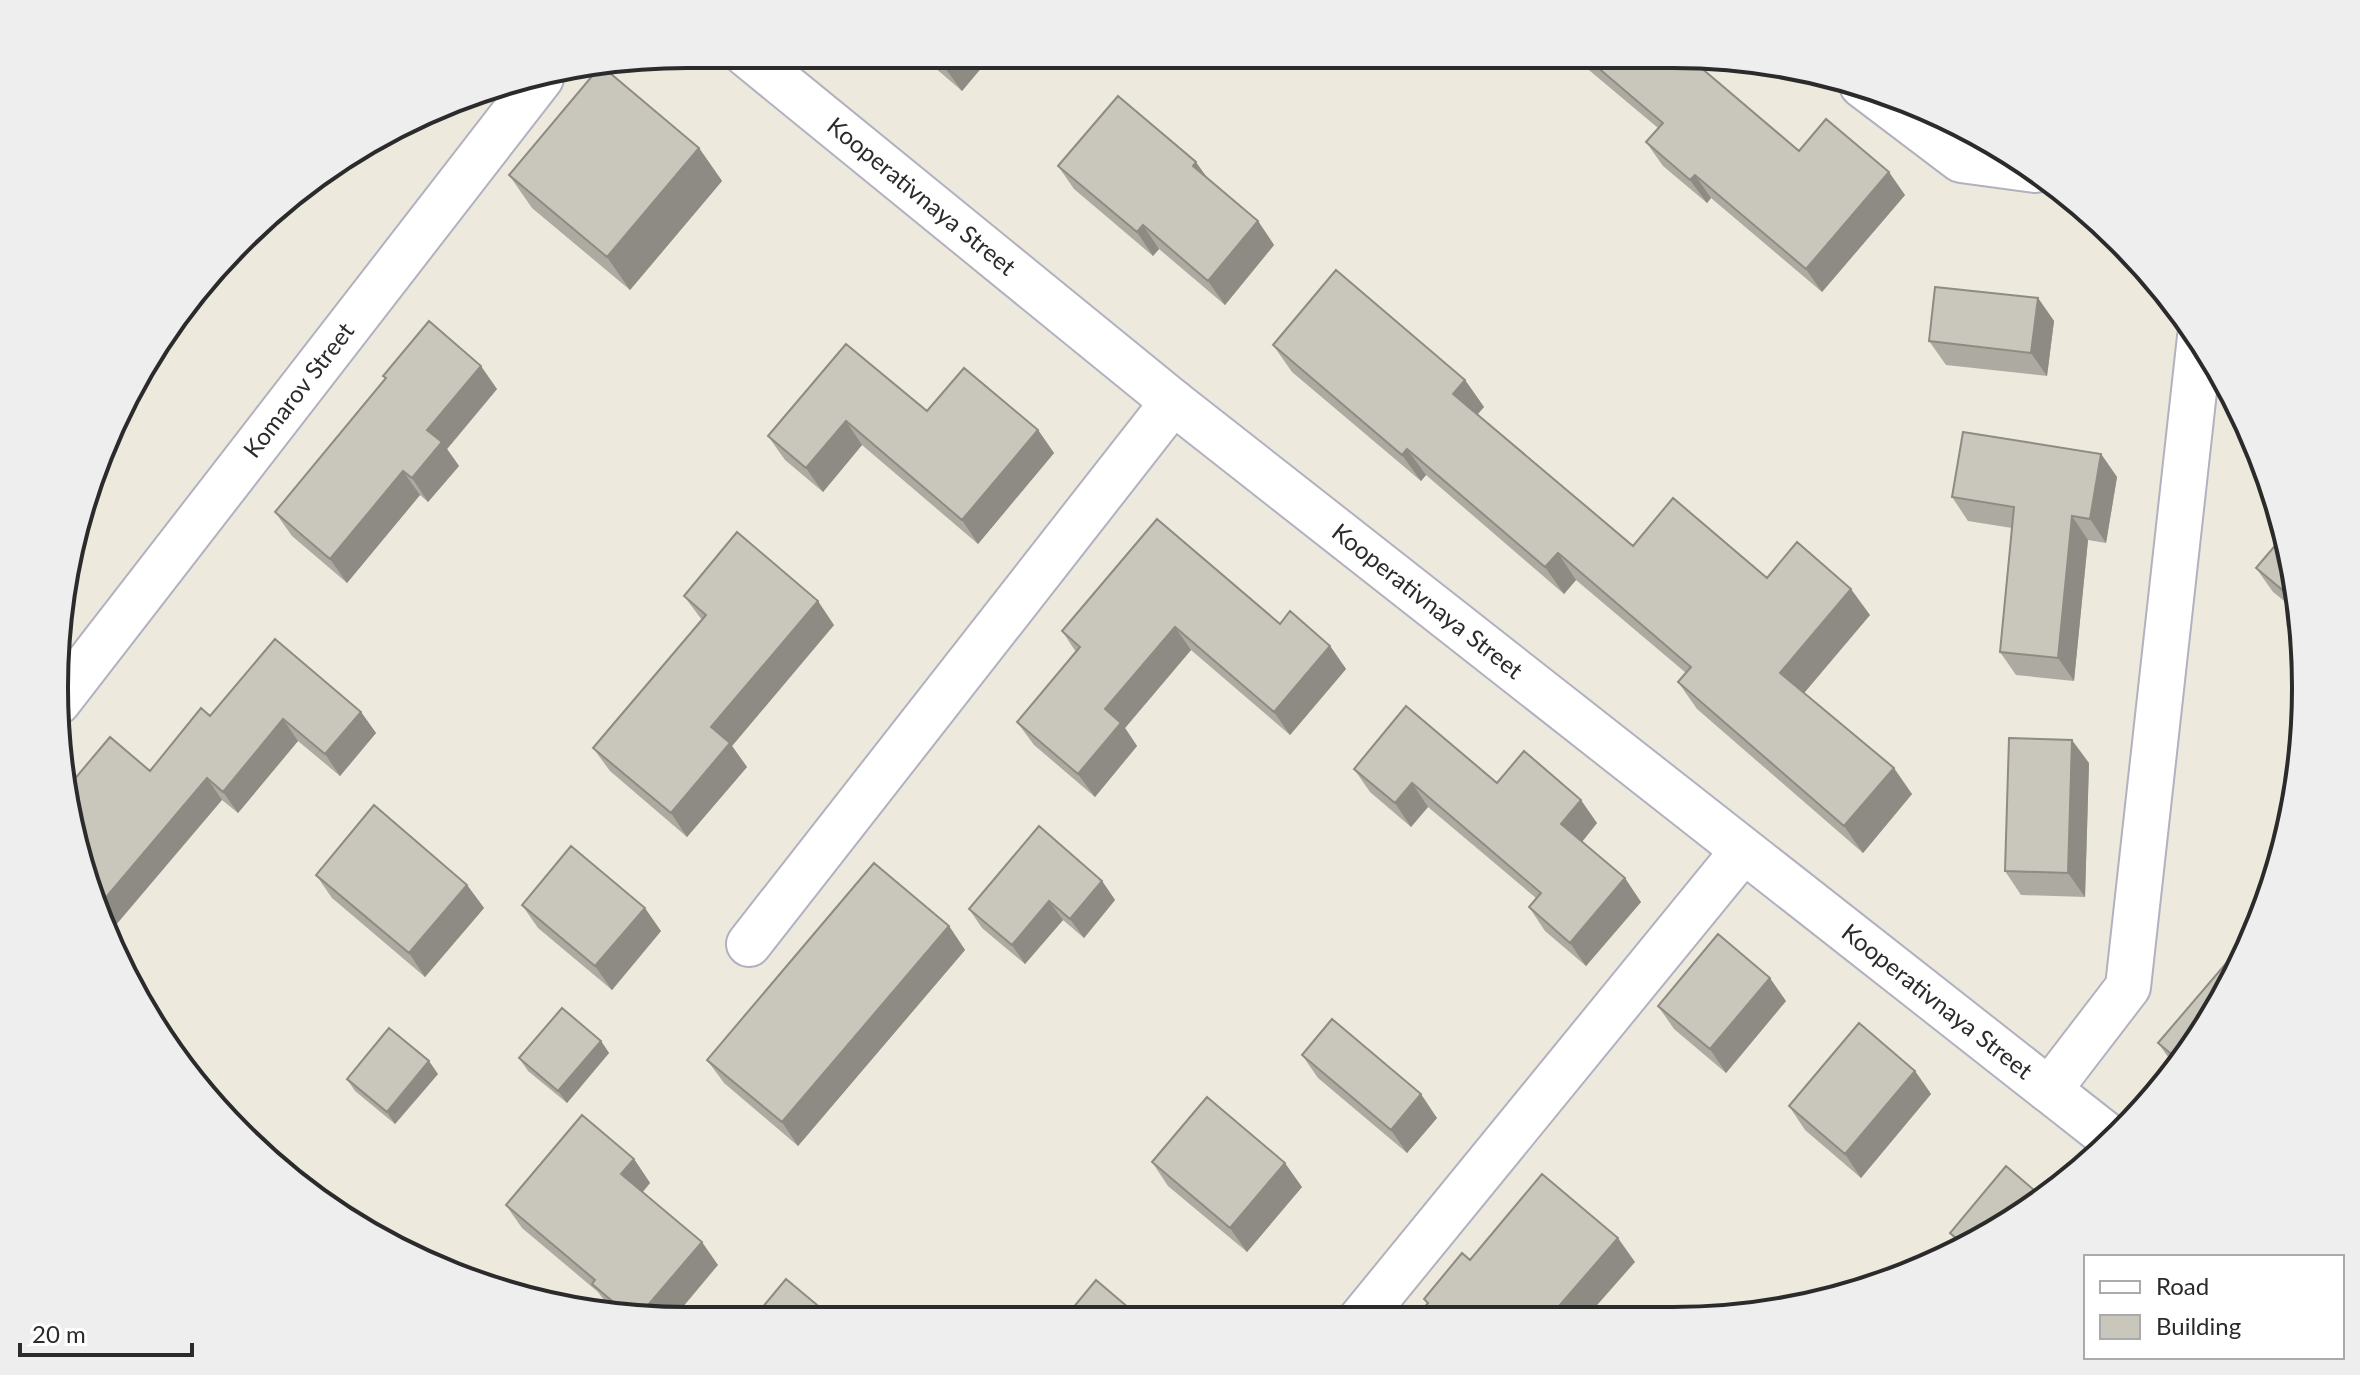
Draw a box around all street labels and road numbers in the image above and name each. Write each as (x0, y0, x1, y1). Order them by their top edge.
street label: Kooperativnaya Street (822, 110, 1022, 281)
street label: Komarov Street (237, 316, 360, 463)
street label: Kooperativnaya Street (1327, 517, 1530, 684)
street label: Kooperativnaya Street (1837, 917, 2039, 1085)

